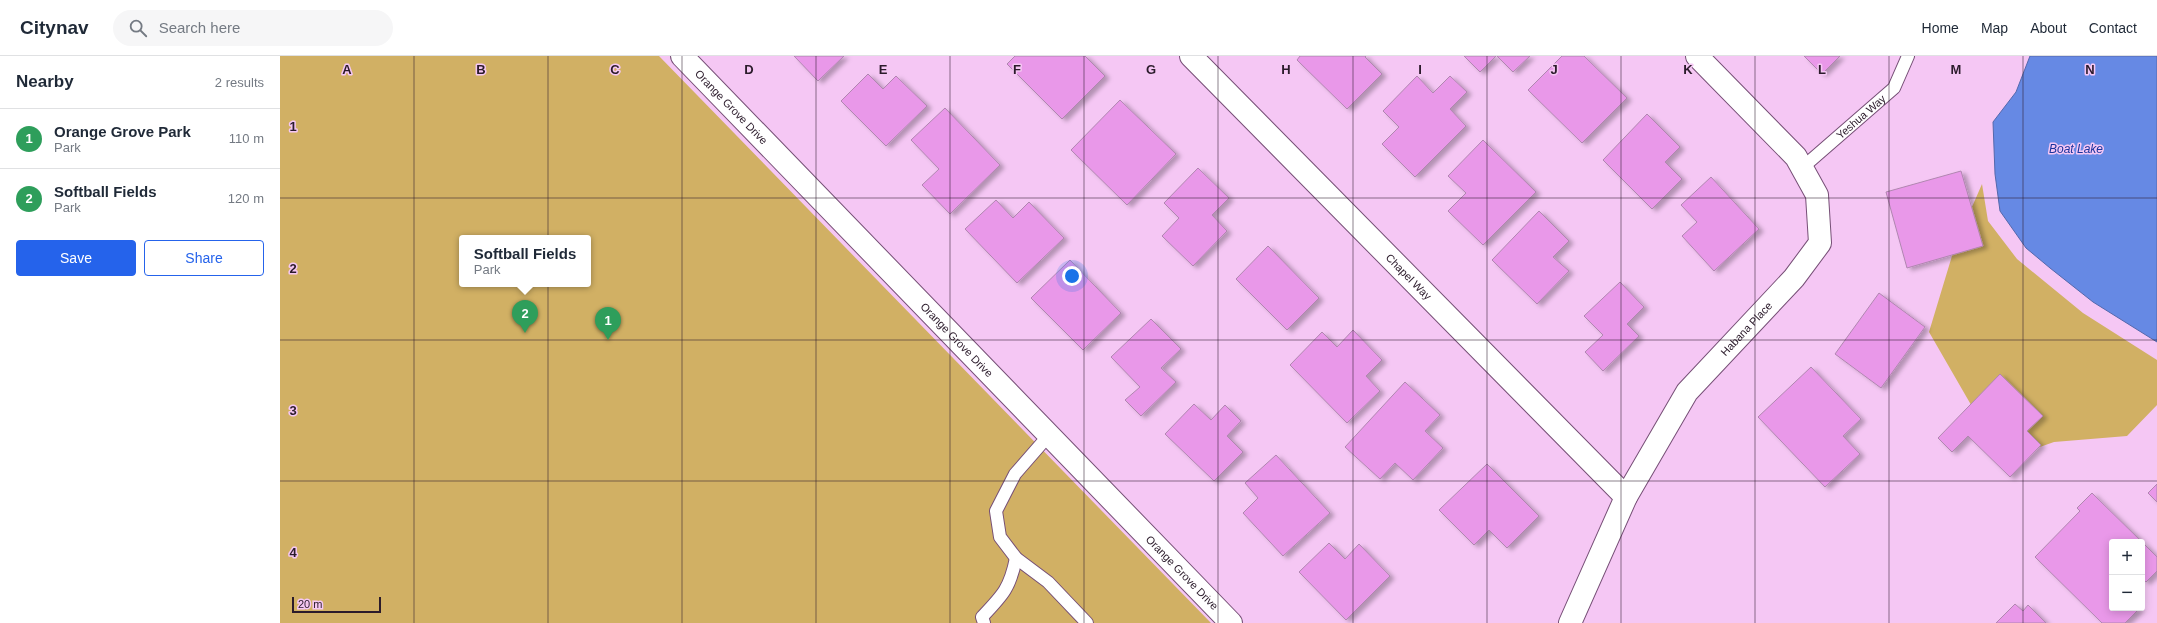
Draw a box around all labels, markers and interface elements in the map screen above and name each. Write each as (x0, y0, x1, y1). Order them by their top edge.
search box (113, 10, 393, 46)
text: Citynav (20, 17, 89, 38)
icon: search (127, 17, 149, 39)
text: Search here (159, 19, 240, 36)
text: Home (1922, 20, 1959, 36)
text: Map (1981, 20, 2008, 36)
text: About (2030, 20, 2067, 36)
text: Contact (2089, 20, 2137, 36)
text: A (342, 62, 352, 77)
text: B (476, 62, 486, 77)
text: C (610, 62, 620, 77)
text: E (879, 62, 888, 77)
text: F (1013, 62, 1021, 77)
text: G (1146, 62, 1156, 77)
text: H (1281, 62, 1291, 77)
text: I (1418, 62, 1422, 77)
text: J (1550, 62, 1558, 77)
text: K (1683, 62, 1693, 77)
text: L (1818, 62, 1826, 77)
text: M (1951, 62, 1961, 77)
text: N (2085, 62, 2095, 77)
street label: Orange Grove Drive (692, 67, 770, 147)
text: Nearby (16, 72, 74, 91)
text: 2 results (215, 75, 264, 90)
street label: Yeshua Way (1834, 92, 1888, 141)
text: 1 (289, 119, 297, 134)
text: Orange Grove Park (54, 123, 191, 140)
text: 1 (25, 131, 33, 146)
text: 110 m (229, 131, 264, 146)
text: Park (54, 140, 81, 155)
water label: Boat Lake (2049, 142, 2103, 156)
text: Softball Fields (54, 183, 157, 200)
text: 2 (25, 191, 33, 206)
text: 120 m (228, 191, 264, 206)
text: Park (54, 200, 81, 215)
popup (459, 235, 591, 287)
button: Save (16, 240, 136, 276)
button: Share (144, 240, 264, 276)
text: Softball Fields (474, 245, 576, 262)
street label: Chapel Way (1384, 251, 1434, 302)
text: 2 (289, 261, 297, 276)
text: Park (474, 262, 500, 277)
your location (1062, 266, 1082, 286)
street label: Habana Place (1718, 299, 1774, 358)
pin: 2 (512, 300, 538, 333)
street label: Orange Grove Drive (918, 300, 995, 379)
pin: 1 (595, 307, 621, 340)
text: 3 (289, 403, 297, 418)
street label: Orange Grove Drive (1144, 533, 1221, 612)
map controls (2109, 539, 2145, 611)
button: + (2109, 539, 2145, 575)
text: 4 (289, 545, 297, 560)
button: − (2109, 575, 2145, 611)
scale bar (292, 595, 381, 614)
text: 20 m (298, 598, 322, 610)

